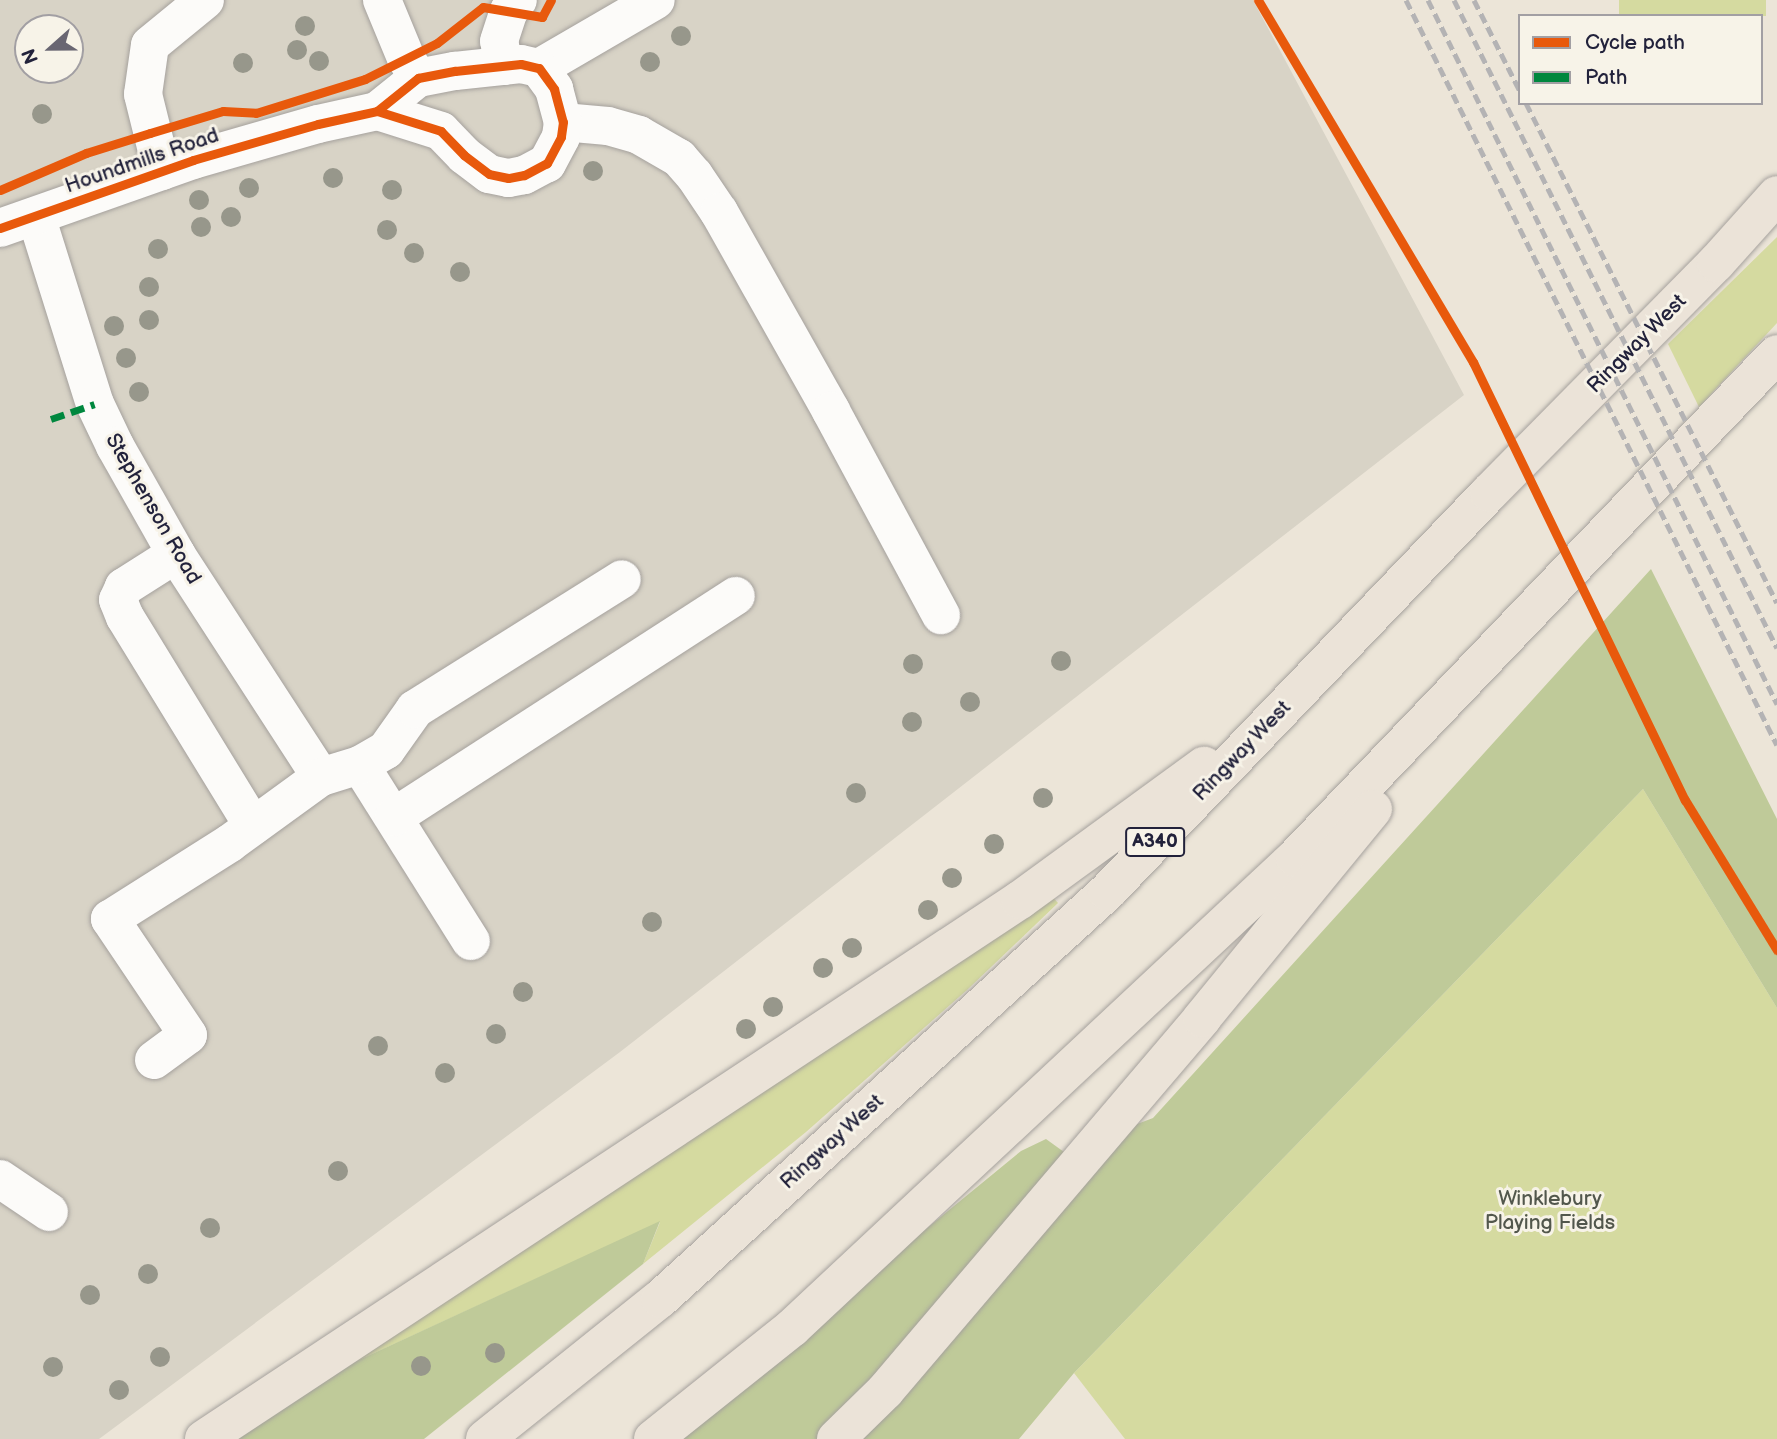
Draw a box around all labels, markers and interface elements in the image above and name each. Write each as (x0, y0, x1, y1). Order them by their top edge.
north arrow (14, 14, 84, 84)
legend (1518, 14, 1763, 105)
text: Cycle path (1585, 30, 1685, 55)
text: N (18, 45, 44, 67)
text: Path (1585, 65, 1627, 90)
street label: Houndmills Road (62, 123, 222, 199)
street label: Ringway West (1581, 288, 1693, 400)
street label: Stephenson Road (100, 429, 206, 589)
street label: Ringway West (1187, 695, 1297, 807)
road number: A340 (1124, 827, 1186, 858)
street label: Ringway West (775, 1088, 889, 1196)
park label: Winklebury Playing Fields (1485, 1186, 1615, 1236)

